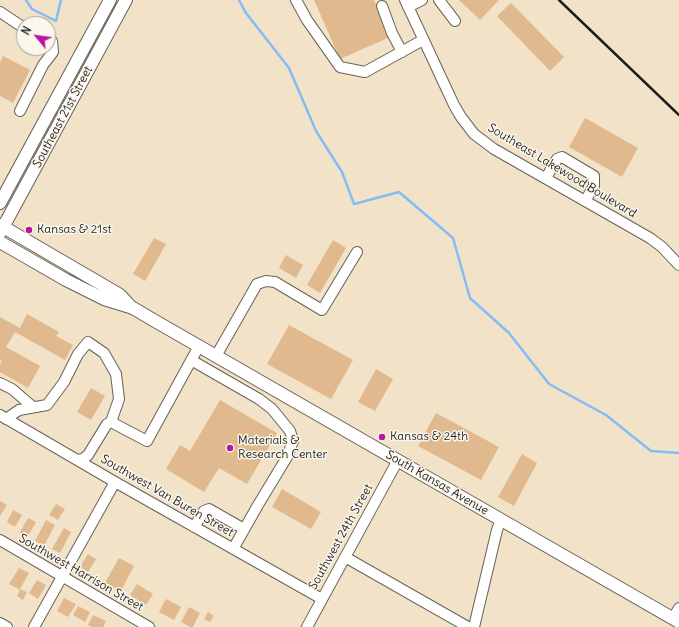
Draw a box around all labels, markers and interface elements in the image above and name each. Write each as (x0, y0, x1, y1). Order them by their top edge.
north arrow (16, 16, 56, 56)
text: N (18, 24, 34, 37)
street label: Southeast 21st Street (30, 64, 96, 170)
street label: Southeast Lakewood Boulevard (485, 121, 639, 221)
place label: Kansas & 21st (37, 223, 112, 237)
marker: Kansas & 21st (24, 225, 34, 235)
place label: Kansas & 24th (390, 430, 468, 444)
marker: Kansas & 24th (377, 432, 387, 442)
place label: Materials & Research Center (238, 434, 327, 462)
marker: Materials & Research Center (225, 443, 235, 453)
street label: South Kansas Avenue (383, 448, 491, 518)
street label: Southwest Van Buren Street (98, 452, 236, 540)
street label: Southwest 24th Street (306, 482, 376, 592)
street label: Southwest Harrison Street (16, 531, 146, 615)

